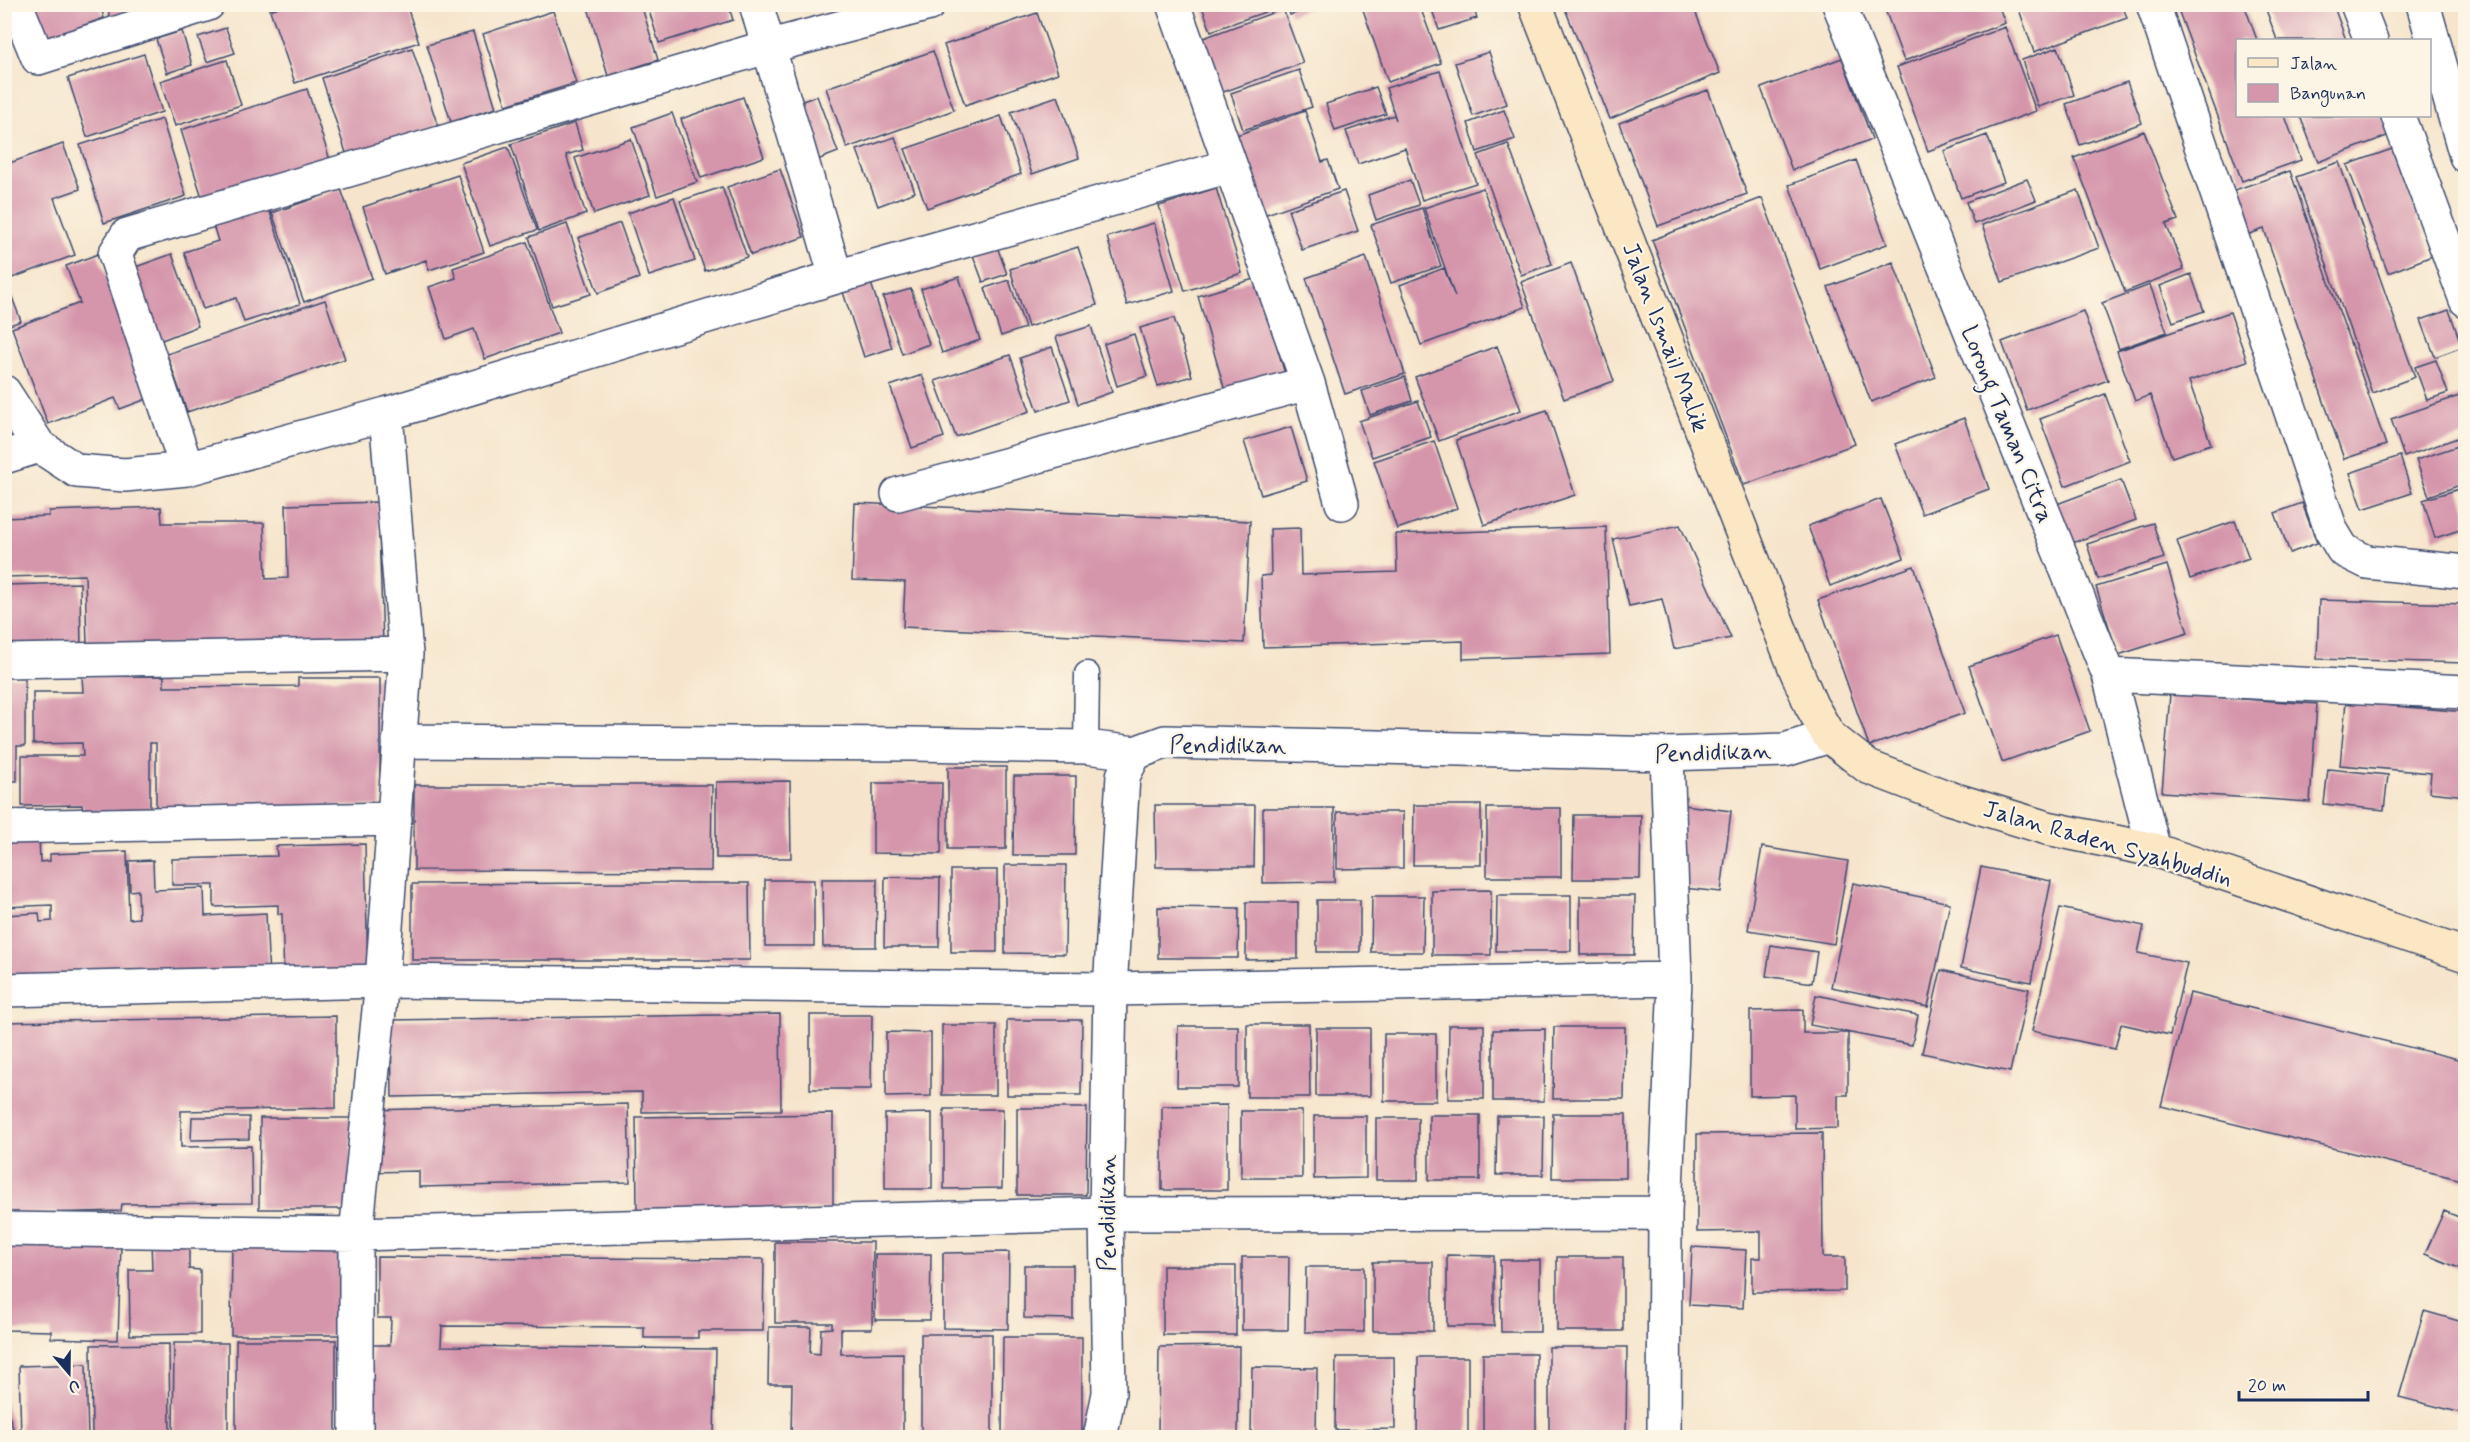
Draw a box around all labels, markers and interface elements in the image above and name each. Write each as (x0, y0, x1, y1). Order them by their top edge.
legend (2236, 39, 2431, 117)
text: Jalan (2290, 52, 2337, 76)
text: Bangunan (2290, 82, 2366, 107)
street label: Jalan Ismail Malik (1614, 238, 1715, 437)
street label: Lorong Taman Citra (1950, 321, 2060, 529)
street label: Pendidikan (1170, 731, 1287, 762)
street label: Pendidikan (1654, 736, 1772, 771)
street label: Jalan Raden Syahbuddin (1979, 794, 2236, 895)
street label: Pendidikan (1093, 1154, 1124, 1271)
north arrow (39, 1343, 99, 1403)
scale bar (2239, 1364, 2368, 1402)
text: U (65, 1374, 82, 1397)
text: 20 m (2248, 1374, 2286, 1398)

